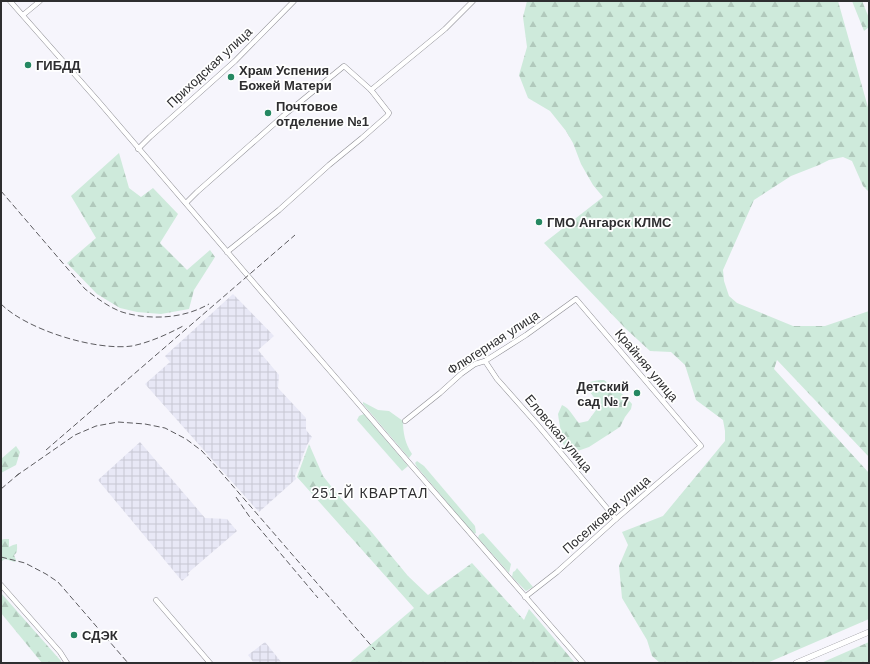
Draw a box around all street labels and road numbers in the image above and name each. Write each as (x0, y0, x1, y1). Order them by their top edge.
street label: Приходская улица (164, 24, 256, 111)
street label: Флюгерная улица (445, 307, 543, 378)
street label: Крайняя улица (612, 326, 682, 405)
street label: Еловская улица (522, 392, 596, 476)
street label: Поселковая улица (560, 472, 654, 556)

